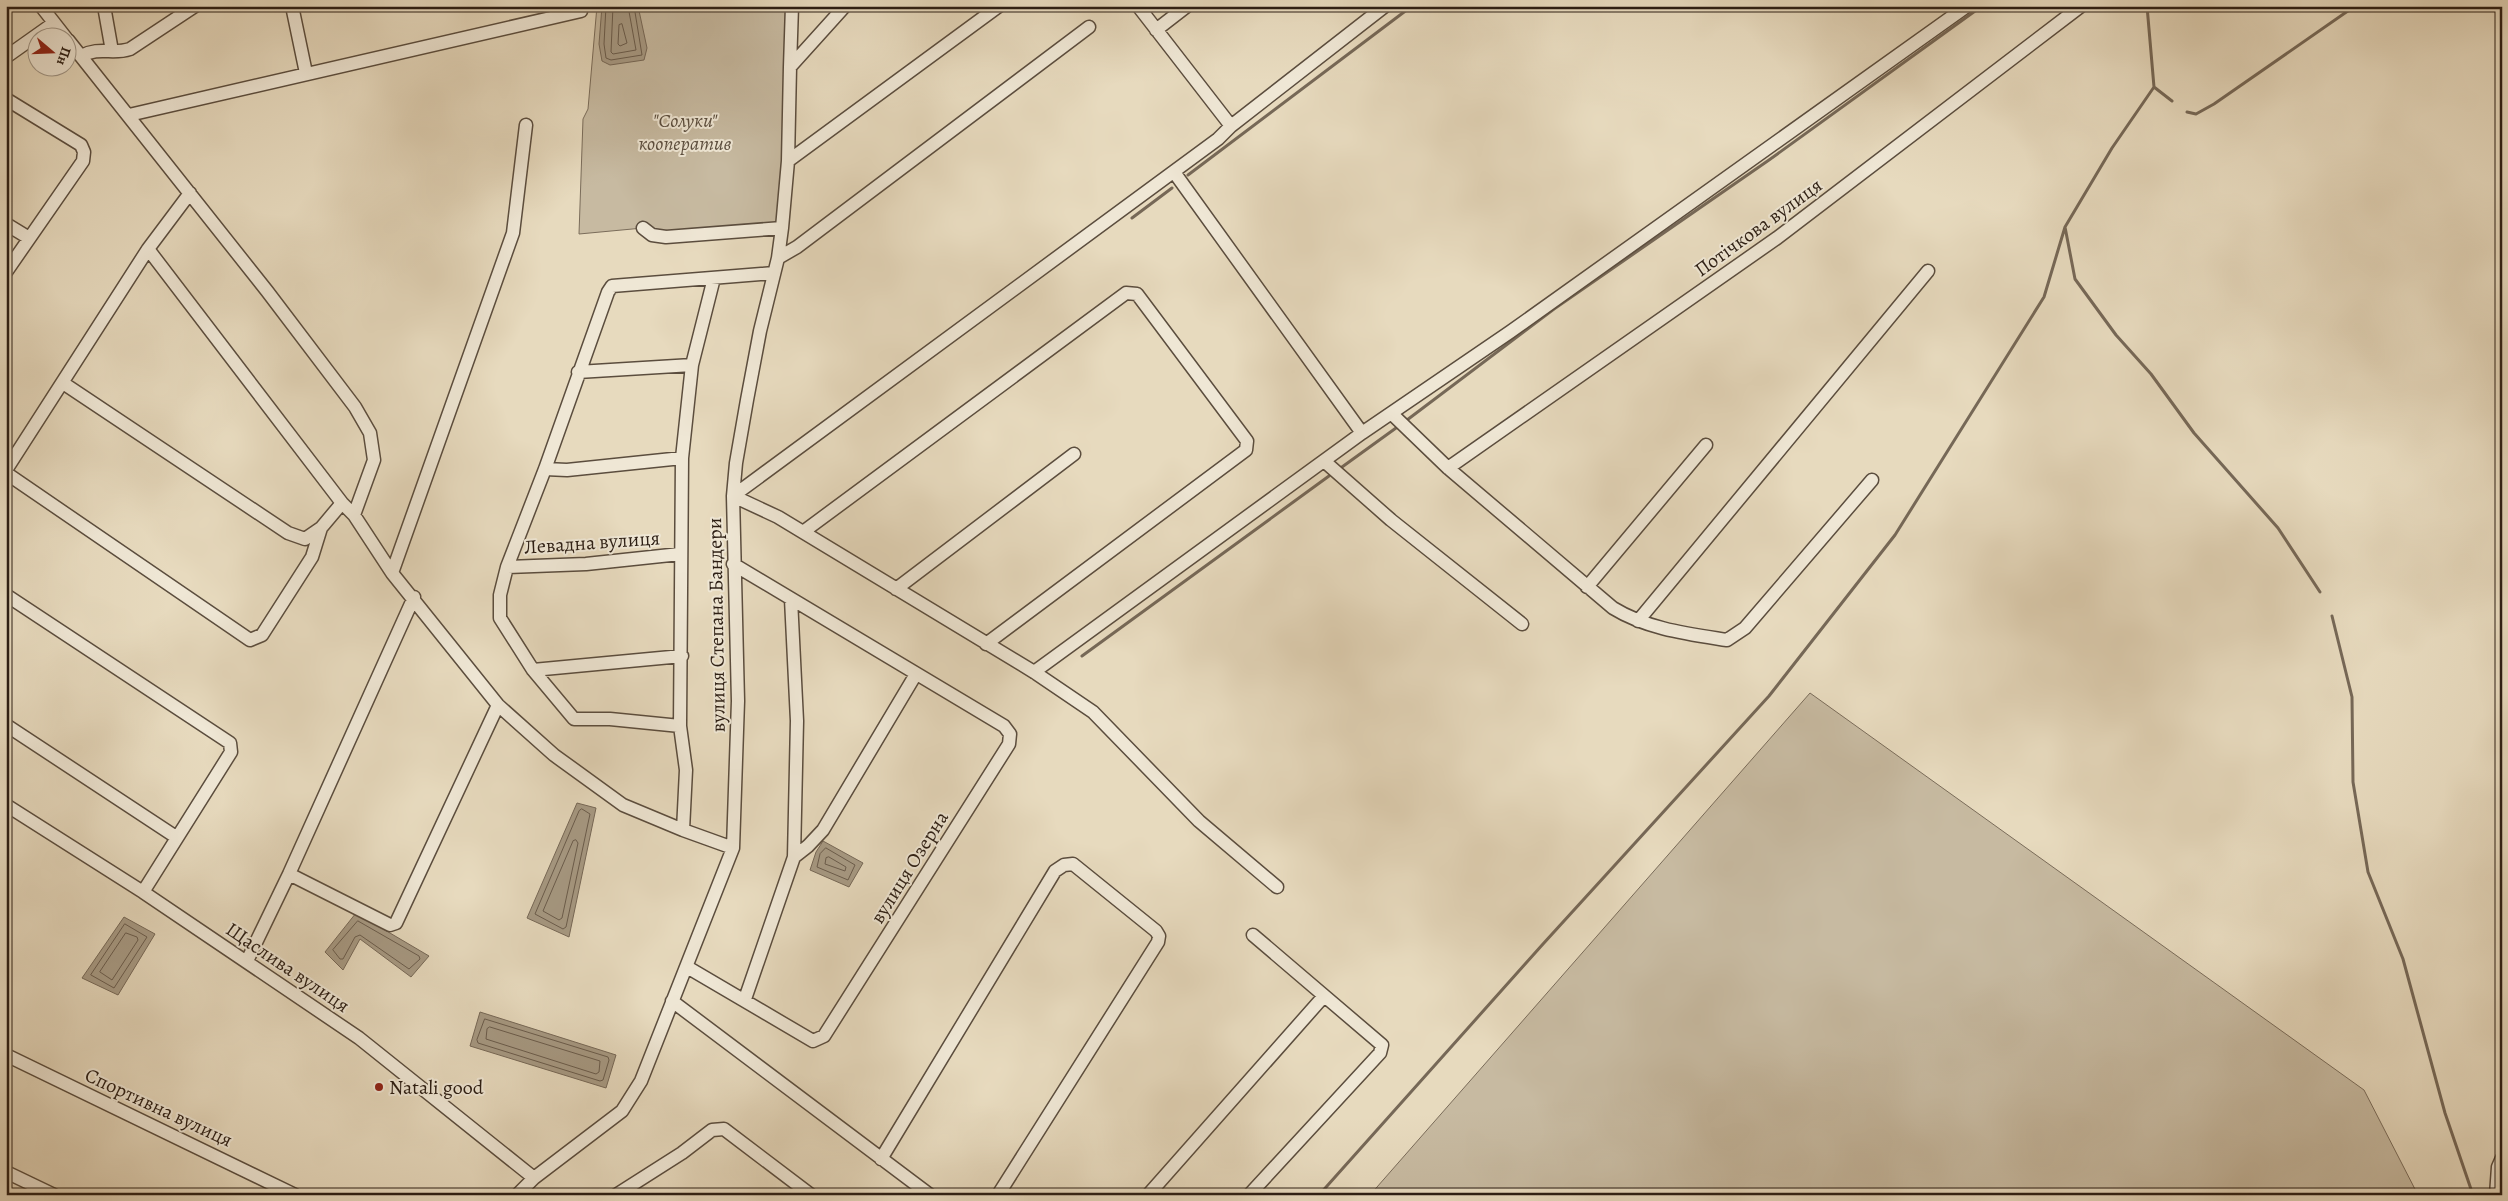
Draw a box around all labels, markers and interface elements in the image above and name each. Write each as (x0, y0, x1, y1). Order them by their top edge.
north arrow (28, 28, 78, 78)
text: Пн (52, 44, 76, 68)
park label: "Солуки" кооператив (638, 107, 732, 157)
street label: Потічкова вулиця (1689, 172, 1828, 283)
street label: вулиця Степана Бандери (701, 517, 732, 733)
street label: Левадна вулиця (523, 524, 661, 561)
street label: вулиця Озерна (864, 805, 955, 929)
street label: Щаслива вулиця (221, 916, 355, 1019)
street label: Спортивна вулиця (81, 1061, 237, 1154)
place label: Natali good (389, 1074, 484, 1101)
marker: Natali good (373, 1081, 385, 1093)

